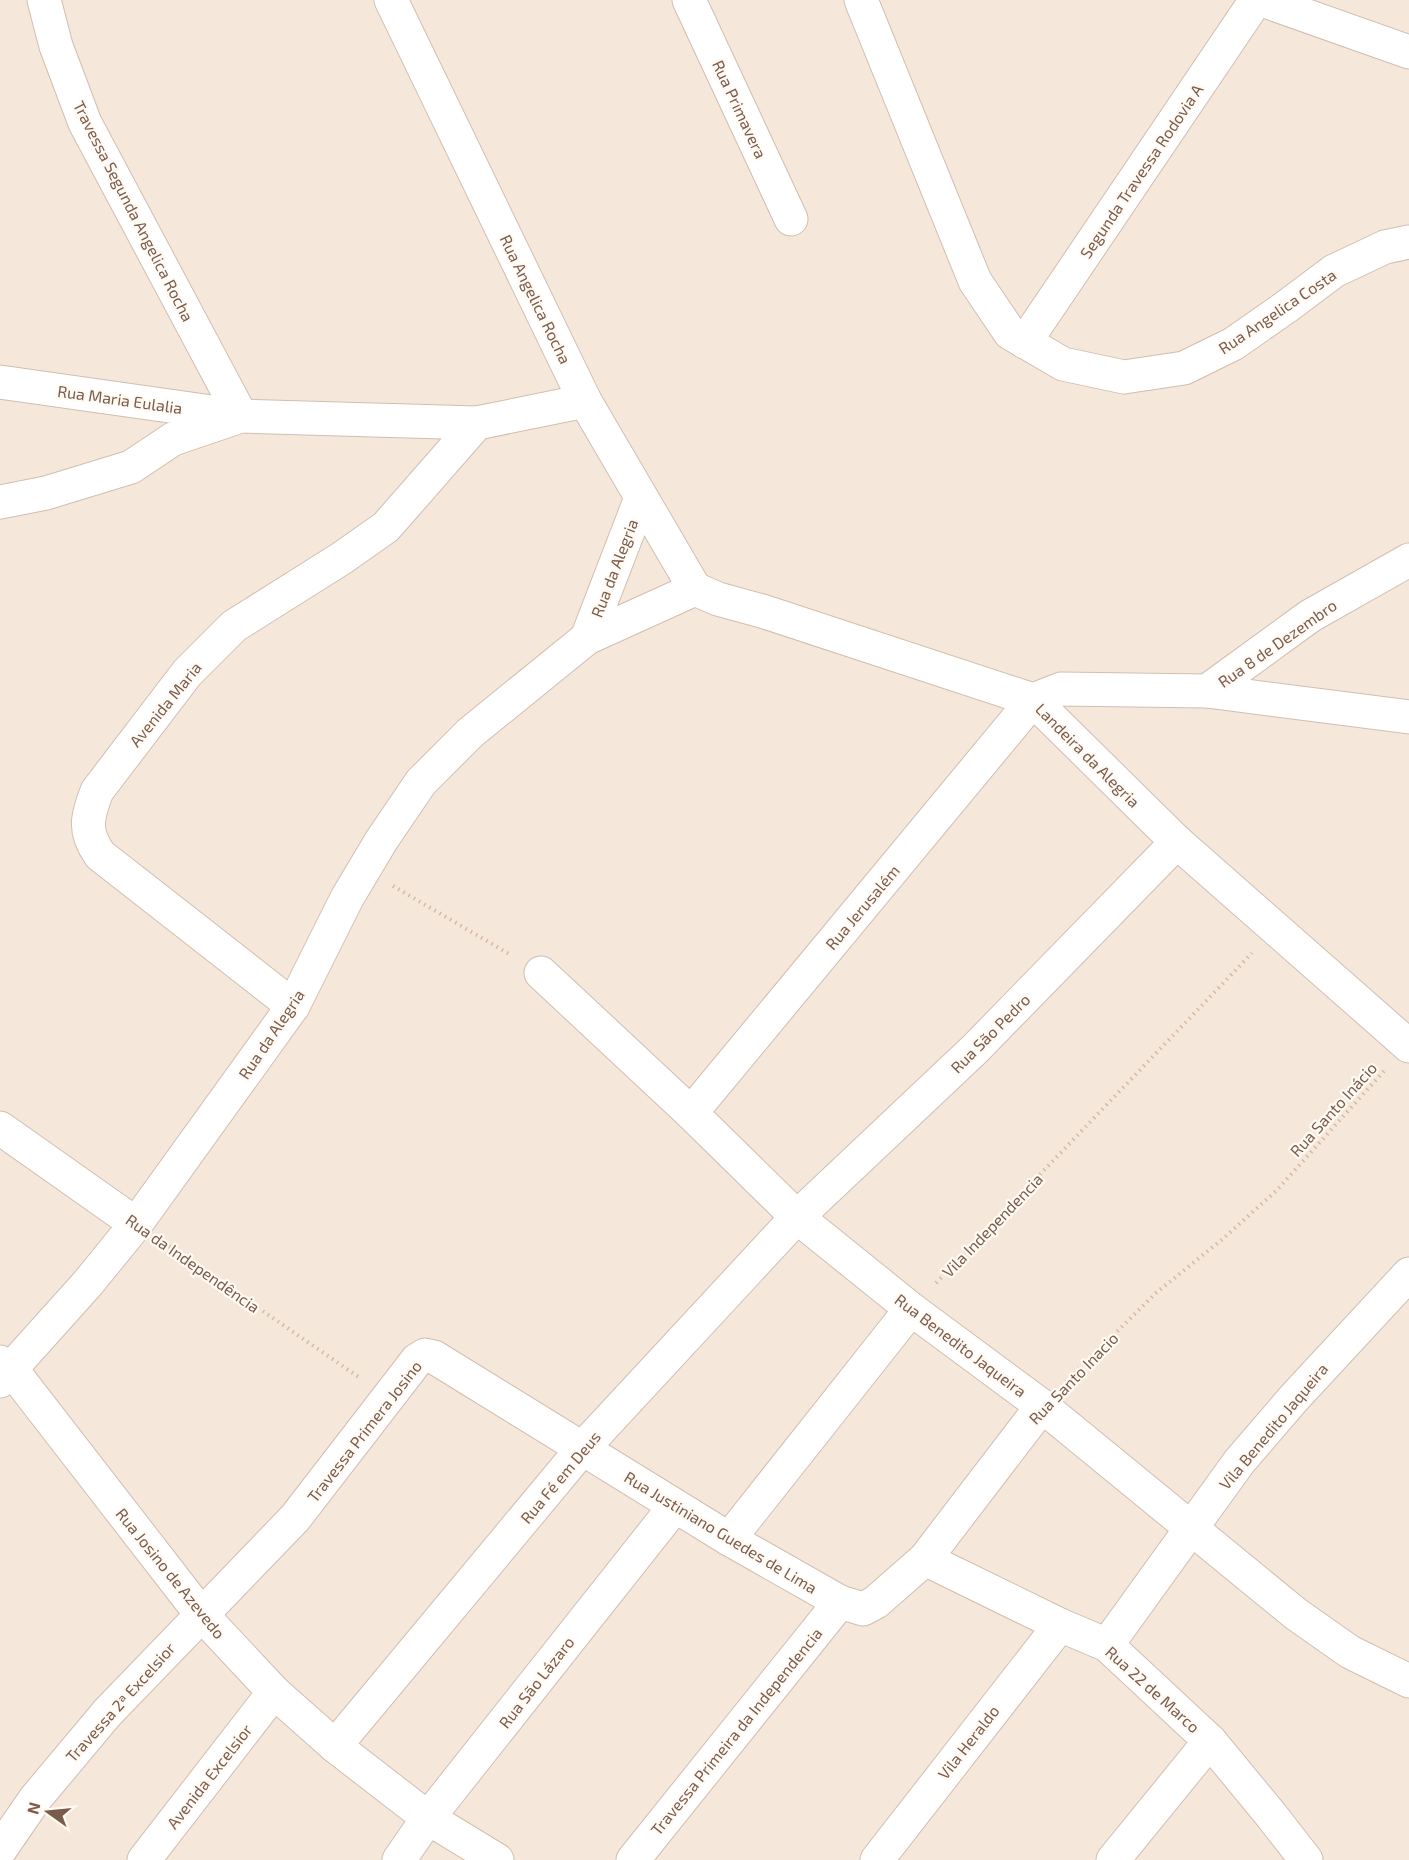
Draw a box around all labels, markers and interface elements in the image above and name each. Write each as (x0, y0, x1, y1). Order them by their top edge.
street label: Rua Primavera (709, 57, 771, 161)
street label: Segunda Travessa Rodovia A (1076, 80, 1207, 262)
street label: Travessa Segunda Angelica Rocha (70, 98, 198, 324)
street label: Rua Angelica Rocha (496, 231, 576, 367)
street label: Rua Angelica Costa (1215, 265, 1339, 357)
street label: Rua Maria Eulalia (56, 381, 184, 417)
street label: Rua da Alegria (587, 516, 641, 620)
street label: Rua 8 de Dezembro (1214, 595, 1340, 691)
street label: Avenida Maria (125, 658, 205, 750)
street label: Landeira da Alegria (1032, 699, 1144, 811)
street label: Rua Jerusalém (821, 861, 903, 953)
street label: Rua da Alegria (234, 986, 308, 1082)
street label: Rua São Pedro (946, 989, 1034, 1077)
street label: Rua Santo Inácio (1286, 1058, 1380, 1160)
street label: Vila Independencia (938, 1169, 1046, 1281)
street label: Rua da Independência (122, 1210, 264, 1316)
street label: Rua Benedito Jaqueira (892, 1289, 1030, 1401)
street label: Rua Santo Inacio (1024, 1328, 1122, 1428)
street label: Travessa Primera Josino (303, 1356, 425, 1506)
street label: Vila Benedito Jaqueira (1215, 1359, 1331, 1493)
street label: Rua Fé em Deus (516, 1427, 604, 1527)
street label: Rua Justiniano Guedes de Lima (621, 1467, 821, 1597)
street label: Rua Josino de Azevedo (113, 1504, 229, 1642)
street label: Travessa Primeira da Independencia (646, 1623, 826, 1839)
street label: Rua São Lázaro (494, 1632, 578, 1732)
street label: Travessa 2ª Excelsior (61, 1638, 179, 1766)
street label: Rua 22 de Marco (1102, 1642, 1204, 1736)
street label: Vila Heraldo (933, 1701, 1003, 1783)
street label: Avenida Excelsior (162, 1720, 256, 1832)
north arrow (18, 1782, 78, 1842)
text: N (22, 1800, 44, 1816)

